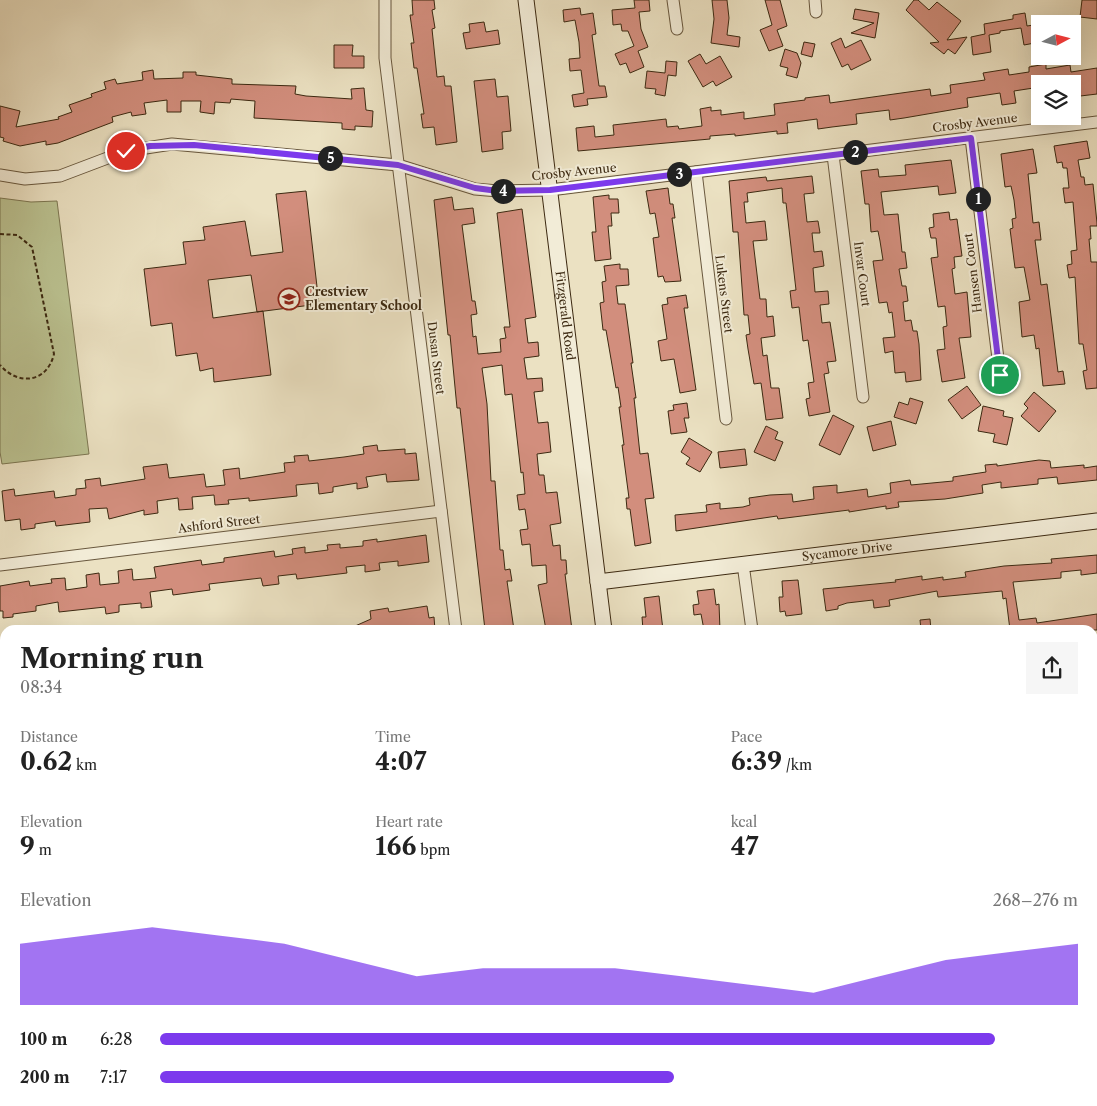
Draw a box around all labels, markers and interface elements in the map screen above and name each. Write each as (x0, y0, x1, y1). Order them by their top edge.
north arrow (1031, 15, 1081, 65)
map controls (1031, 15, 1081, 125)
button: layers (1031, 75, 1081, 125)
street label: Crosby Avenue (932, 110, 1018, 135)
pin (105, 130, 147, 172)
icon: check (112, 137, 140, 165)
pin: 2 (842, 140, 868, 164)
text: 2 (851, 143, 860, 161)
pin: 5 (318, 146, 342, 170)
text: 5 (327, 149, 334, 167)
street label: Crosby Avenue (531, 160, 617, 183)
pin: 3 (666, 162, 692, 186)
text: 3 (676, 165, 683, 183)
pin: 4 (490, 178, 516, 204)
text: 4 (499, 182, 508, 200)
pin: 1 (966, 186, 990, 212)
text: 1 (975, 190, 982, 208)
street label: Hansen Court (960, 232, 985, 314)
street label: Invar Court (851, 241, 874, 308)
street label: Lukens Street (712, 254, 737, 335)
street label: Fitzgerald Road (553, 270, 579, 362)
place label: Crestview Elementary School (305, 284, 422, 313)
school or university icon: Crestview Elementary School (277, 287, 301, 311)
street label: Dusan Street (425, 321, 449, 396)
pin (979, 354, 1021, 396)
icon: arrive (986, 361, 1014, 389)
street label: Ashford Street (176, 511, 262, 536)
street label: Sycamore Drive (801, 538, 893, 564)
text: Morning run (20, 641, 204, 675)
button: share (1026, 642, 1078, 694)
text: 08:34 (20, 677, 62, 697)
text: Distance (20, 728, 78, 746)
text: Time (375, 728, 411, 746)
text: Pace (731, 728, 762, 746)
text: 0.62 (20, 746, 72, 777)
text: 4:07 (375, 746, 427, 777)
text: 6:39 (731, 746, 782, 777)
text: km (72, 756, 97, 774)
text: /km (782, 756, 812, 774)
text: Elevation (20, 813, 83, 831)
text: Heart rate (375, 813, 443, 831)
text: kcal (731, 813, 757, 831)
text: 9 (20, 831, 35, 862)
text: 166 (375, 831, 416, 862)
text: 47 (731, 831, 759, 862)
text: m (35, 841, 52, 859)
text: bpm (416, 841, 450, 859)
text: Elevation (20, 890, 91, 910)
text: 268–276 m (993, 890, 1078, 910)
text: 100 m (20, 1029, 67, 1049)
text: 6:28 (100, 1029, 133, 1049)
text: 200 m (20, 1067, 70, 1087)
text: 7:17 (100, 1067, 127, 1087)

